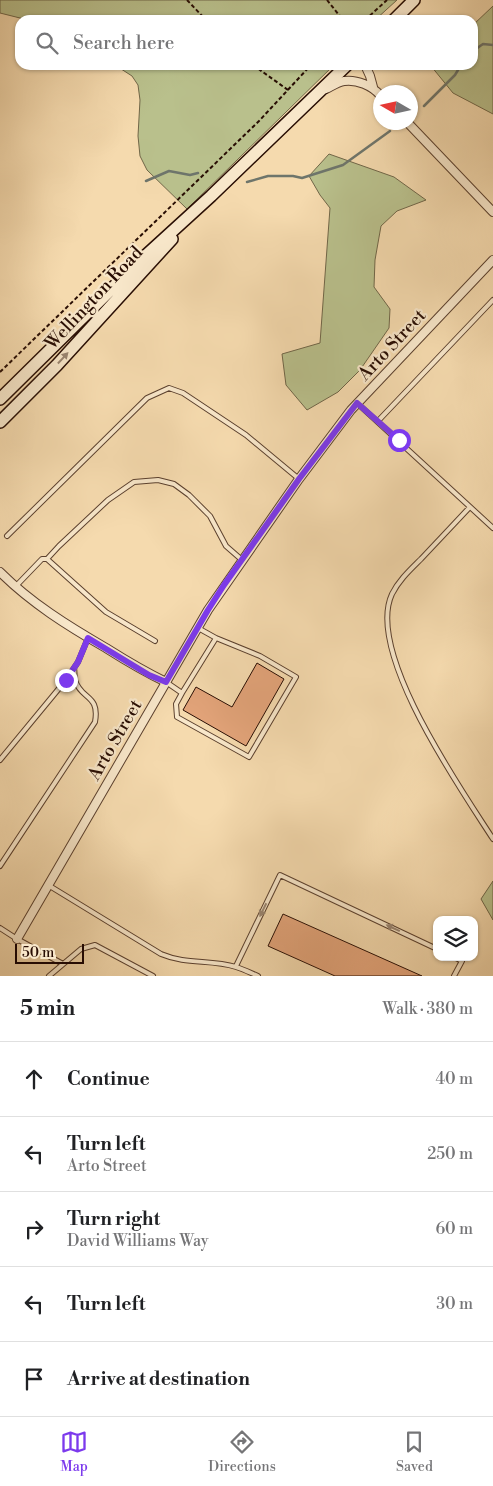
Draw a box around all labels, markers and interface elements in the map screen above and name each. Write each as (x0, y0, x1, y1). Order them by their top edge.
search box (15, 15, 478, 70)
icon: search (33, 29, 61, 57)
text: Search here (73, 31, 174, 55)
north arrow (373, 85, 418, 130)
street label: Wellington Road (39, 241, 148, 355)
street label: Arto Street (352, 304, 431, 386)
one-way arrow (57, 353, 69, 365)
route start (388, 429, 411, 452)
route end (55, 669, 78, 692)
street label: Arto Street (82, 695, 148, 785)
one-way arrow (259, 903, 267, 917)
map controls (433, 916, 478, 961)
button: layers (433, 916, 478, 961)
one-way arrow (386, 924, 400, 932)
scale bar (15, 941, 84, 964)
text: 50 m (22, 944, 54, 962)
text: 5 min (20, 996, 75, 1022)
text: Walk · 380 m (383, 999, 473, 1019)
icon: ahead (20, 1065, 48, 1093)
text: Continue (67, 1067, 150, 1091)
text: 40 m (436, 1069, 473, 1089)
text: Turn left (67, 1132, 146, 1156)
icon: left (20, 1140, 48, 1168)
text: 250 m (427, 1144, 473, 1164)
text: Arto Street (67, 1156, 147, 1176)
text: Turn right (67, 1207, 160, 1231)
icon: right (20, 1215, 48, 1243)
text: 60 m (435, 1219, 473, 1239)
text: David Williams Way (67, 1231, 209, 1251)
icon: left (20, 1290, 48, 1318)
text: Turn left (67, 1292, 146, 1316)
text: 30 m (436, 1294, 473, 1314)
icon: arrive (20, 1365, 48, 1393)
text: Arrive at destination (67, 1367, 250, 1391)
tab: Map (60, 1428, 88, 1476)
tab: Directions (208, 1428, 276, 1476)
tab: Saved (396, 1428, 433, 1476)

